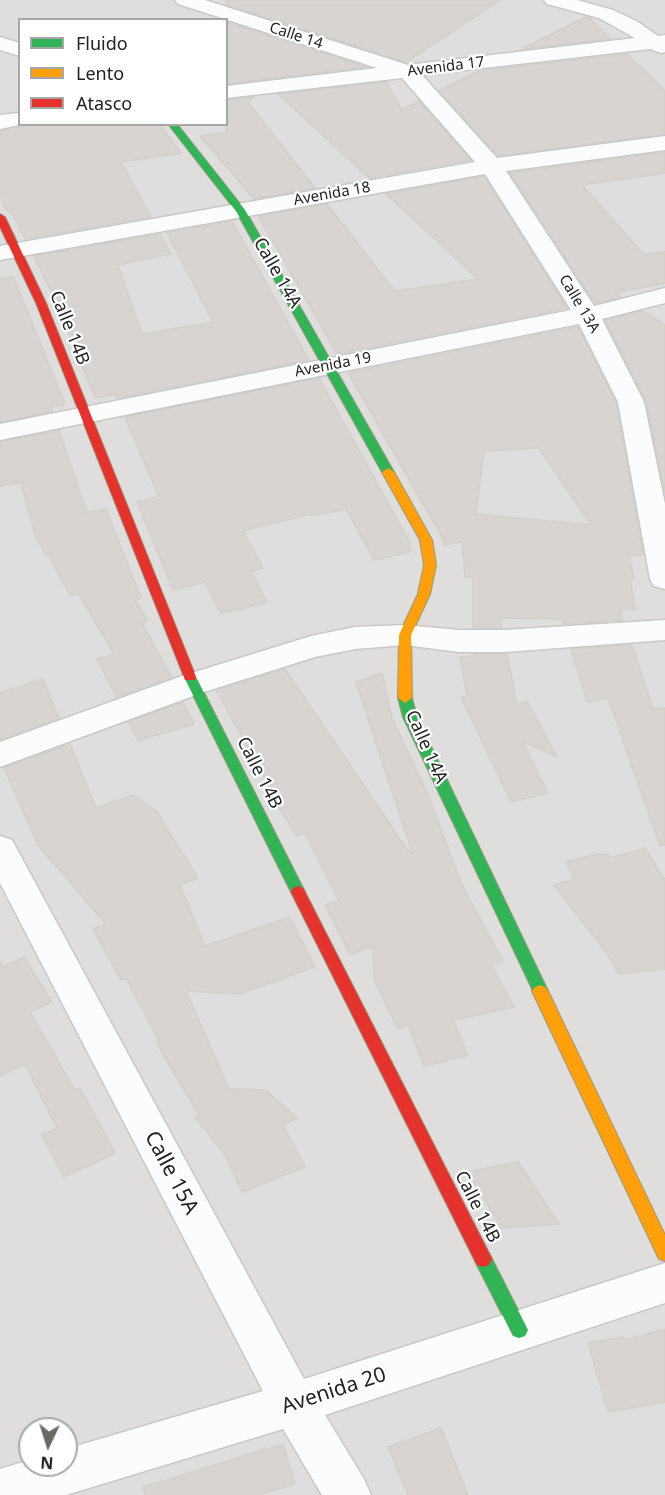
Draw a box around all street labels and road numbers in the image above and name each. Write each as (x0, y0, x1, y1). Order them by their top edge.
street label: Calle 14 (267, 19, 325, 53)
street label: Avenida 17 (406, 53, 486, 81)
street label: Avenida 18 (292, 178, 372, 210)
street label: Calle 14A (248, 234, 306, 312)
street label: Calle 13A (555, 272, 603, 336)
street label: Calle 14B (44, 288, 94, 368)
street label: Avenida 19 (293, 349, 373, 381)
street label: Calle 14A (400, 707, 452, 787)
street label: Calle 14B (232, 733, 286, 813)
street label: Calle 15A (139, 1127, 203, 1219)
street label: Calle 14B (450, 1167, 504, 1247)
street label: Avenida 20 (279, 1362, 389, 1420)

